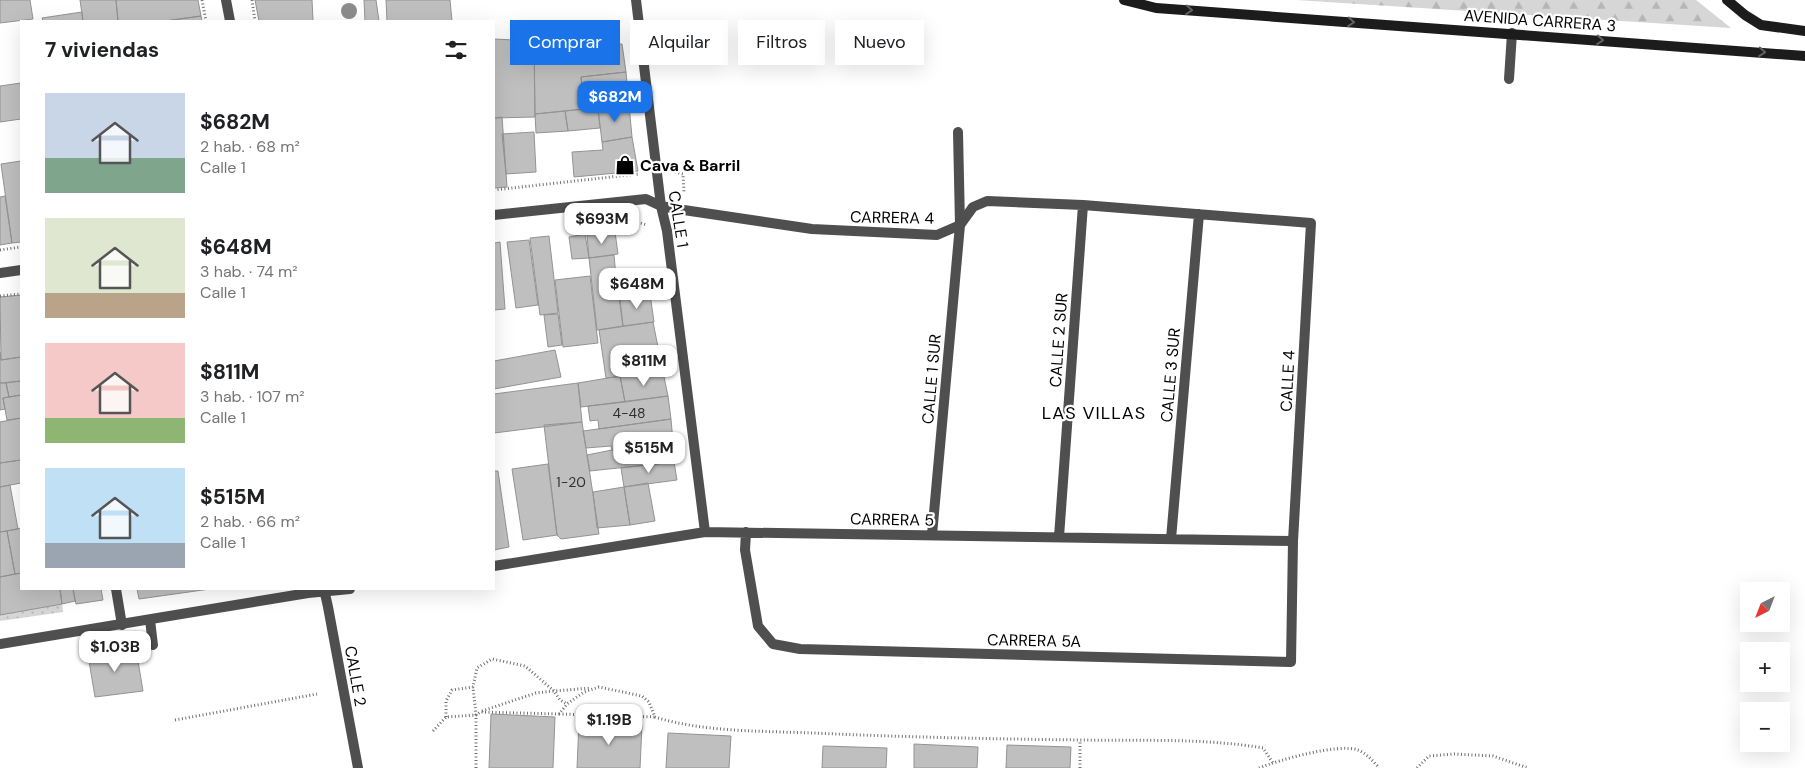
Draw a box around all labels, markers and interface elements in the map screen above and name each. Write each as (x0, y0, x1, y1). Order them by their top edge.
one-way arrow (1185, 4, 1193, 15)
street label: AVENIDA CARRERA 3 (1463, 5, 1617, 36)
one-way arrow (1347, 16, 1355, 27)
chip: Comprar (510, 20, 620, 65)
chip: Alquilar (630, 20, 728, 65)
chip: Filtros (738, 20, 825, 65)
chip: Nuevo (835, 20, 924, 65)
one-way arrow (1596, 34, 1604, 45)
text: 7 viviendas (45, 36, 159, 64)
icon: filters (442, 36, 470, 64)
one-way arrow (1759, 47, 1767, 58)
pin: $682M (580, 80, 650, 123)
text: $682M (588, 86, 642, 107)
text: $682M (200, 108, 270, 136)
icon: home (85, 113, 145, 173)
text: 2 hab. · 68 m² (200, 136, 300, 157)
shop icon: Cava & Barril (614, 154, 636, 176)
place label: Cava & Barril (640, 155, 740, 176)
text: Calle 1 (200, 157, 246, 178)
street label: CALLE 1 (664, 189, 693, 249)
pin: $693M (567, 202, 637, 245)
street label: CARRERA 4 (850, 206, 934, 229)
text: $693M (575, 208, 629, 229)
text: $648M (200, 233, 272, 261)
icon: home (85, 238, 145, 298)
text: 3 hab. · 74 m² (200, 261, 298, 282)
pin: $648M (602, 268, 672, 310)
text: $648M (610, 273, 664, 294)
text: Calle 1 (200, 282, 246, 303)
street label: CALLE 2 SUR (1045, 292, 1072, 388)
street label: CALLE 3 SUR (1156, 327, 1185, 423)
street label: CALLE 1 SUR (917, 333, 946, 425)
pin: $811M (609, 344, 679, 387)
street label: CALLE 4 (1275, 349, 1300, 412)
text: $811M (621, 350, 667, 371)
text: $811M (200, 358, 259, 386)
icon: home (85, 363, 145, 423)
text: 3 hab. · 107 m² (200, 386, 305, 407)
district label: LAS VILLAS (1042, 401, 1146, 425)
house number: 4-48 (612, 404, 646, 422)
text: Calle 1 (200, 407, 246, 428)
pin: $515M (614, 432, 684, 474)
text: $515M (624, 437, 674, 458)
house number: 1-20 (556, 473, 586, 491)
text: $515M (200, 483, 265, 511)
icon: home (85, 488, 145, 548)
street label: CARRERA 5 (850, 508, 934, 531)
text: 2 hab. · 66 m² (200, 511, 300, 532)
text: Calle 1 (200, 532, 246, 553)
north arrow (1740, 582, 1790, 632)
map controls (1740, 582, 1790, 752)
street label: CARRERA 5A (987, 629, 1082, 652)
pin: $1.03B (74, 630, 156, 673)
text: $1.03B (90, 636, 140, 657)
button: + (1740, 642, 1790, 692)
street label: CALLE 2 (340, 644, 371, 708)
button: − (1740, 702, 1790, 752)
pin: $1.19B (568, 704, 650, 746)
text: $1.19B (586, 709, 632, 730)

